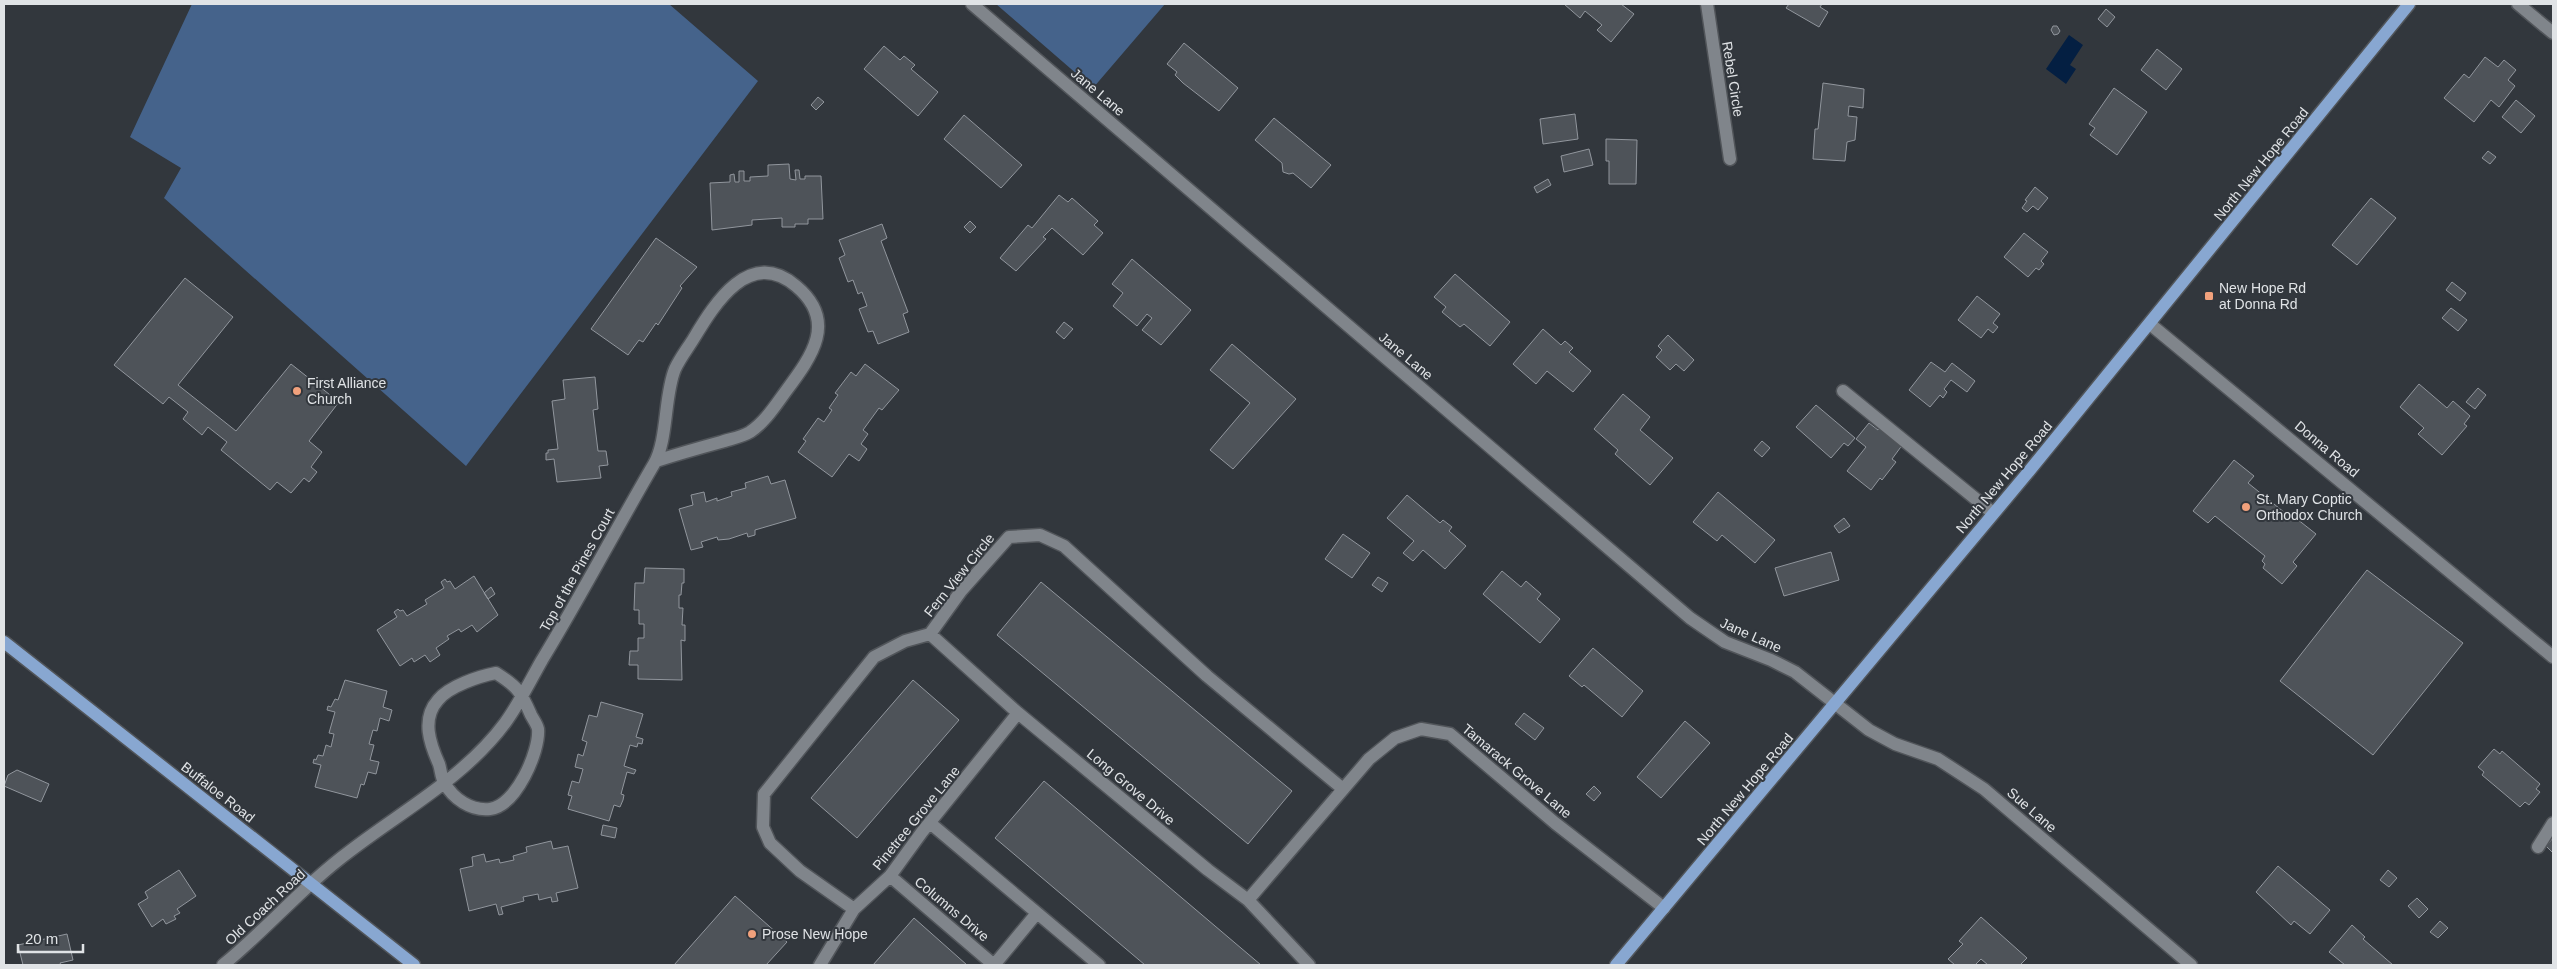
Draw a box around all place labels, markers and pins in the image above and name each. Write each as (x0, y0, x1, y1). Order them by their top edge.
place label: New Hope Rd at Donna Rd (2219, 280, 2306, 312)
marker: New Hope Rd at Donna Rd (2203, 290, 2215, 302)
place label: First Alliance Church (307, 375, 387, 407)
marker: First Alliance Church (291, 385, 303, 397)
place label: St. Mary Coptic Orthodox Church (2256, 491, 2363, 523)
marker: St. Mary Coptic Orthodox Church (2240, 501, 2252, 513)
place label: Prose New Hope (762, 926, 868, 942)
marker: Prose New Hope (746, 928, 758, 940)

